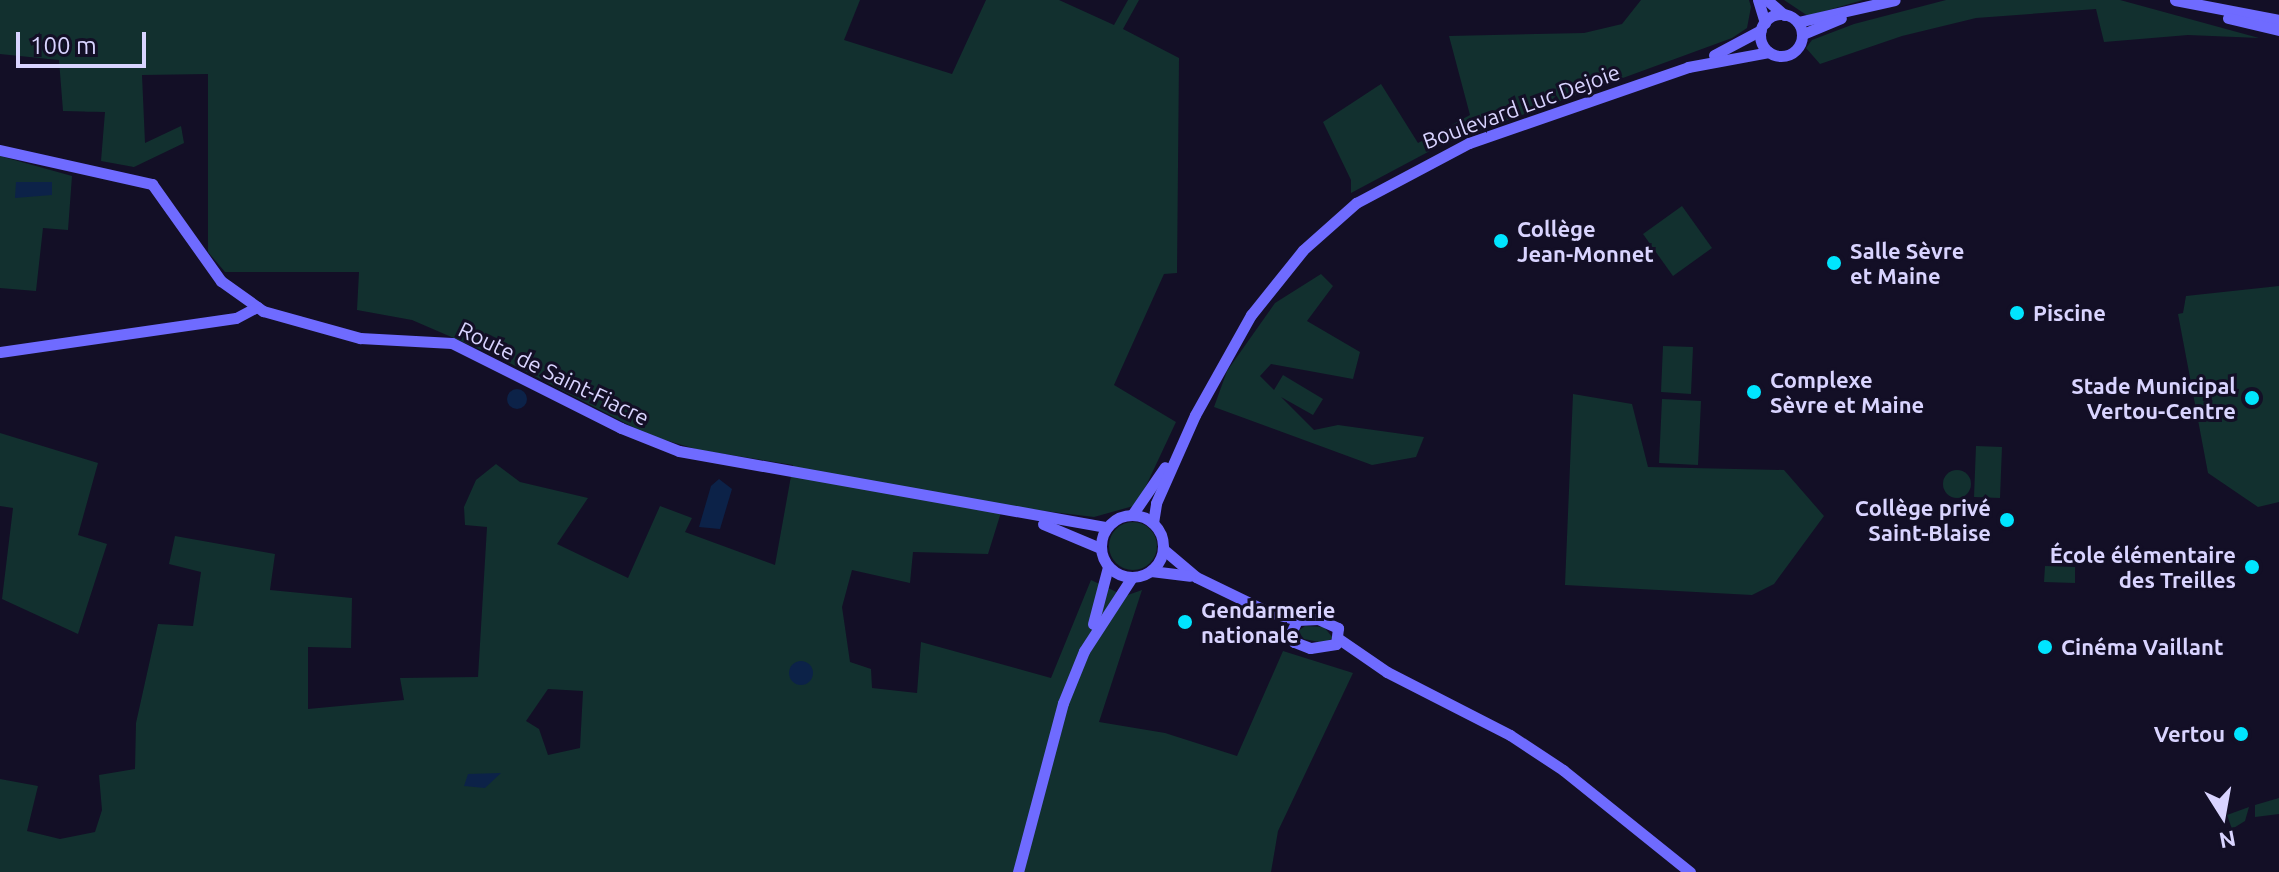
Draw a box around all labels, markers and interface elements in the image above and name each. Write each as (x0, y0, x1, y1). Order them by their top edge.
scale bar (20, 16, 150, 66)
text: 100 m (30, 32, 97, 59)
street label: Boulevard Luc Dejoie (1419, 58, 1623, 154)
place label: Collège Jean-Monnet (1517, 215, 1654, 266)
marker: Collège Jean-Monnet (1492, 232, 1510, 250)
place label: Salle Sèvre et Maine (1850, 237, 1964, 288)
marker: Salle Sèvre et Maine (1825, 254, 1843, 272)
place label: Piscine (2033, 300, 2106, 326)
marker: Piscine (2008, 304, 2026, 322)
street label: Route de Saint-Fiacre (454, 315, 654, 431)
place label: Complexe Sèvre et Maine (1770, 366, 1924, 418)
place label: Stade Municipal Vertou-Centre (2071, 372, 2236, 424)
marker: Complexe Sèvre et Maine (1745, 383, 1763, 401)
marker: Stade Municipal Vertou-Centre (2243, 389, 2261, 407)
place label: Collège privé Saint-Blaise (1855, 494, 1991, 546)
marker: Collège privé Saint-Blaise (1998, 511, 2016, 529)
place label: École élémentaire des Treilles (2050, 541, 2236, 592)
marker: École élémentaire des Treilles (2243, 558, 2261, 576)
place label: Gendarmerie nationale (1201, 596, 1335, 648)
marker: Gendarmerie nationale (1176, 613, 1194, 631)
place label: Cinéma Vaillant (2061, 634, 2223, 660)
marker: Cinéma Vaillant (2036, 638, 2054, 656)
place label: Vertou (2154, 721, 2225, 747)
marker: Vertou (2232, 725, 2250, 743)
north arrow (2183, 776, 2263, 856)
text: N (2217, 826, 2238, 854)

